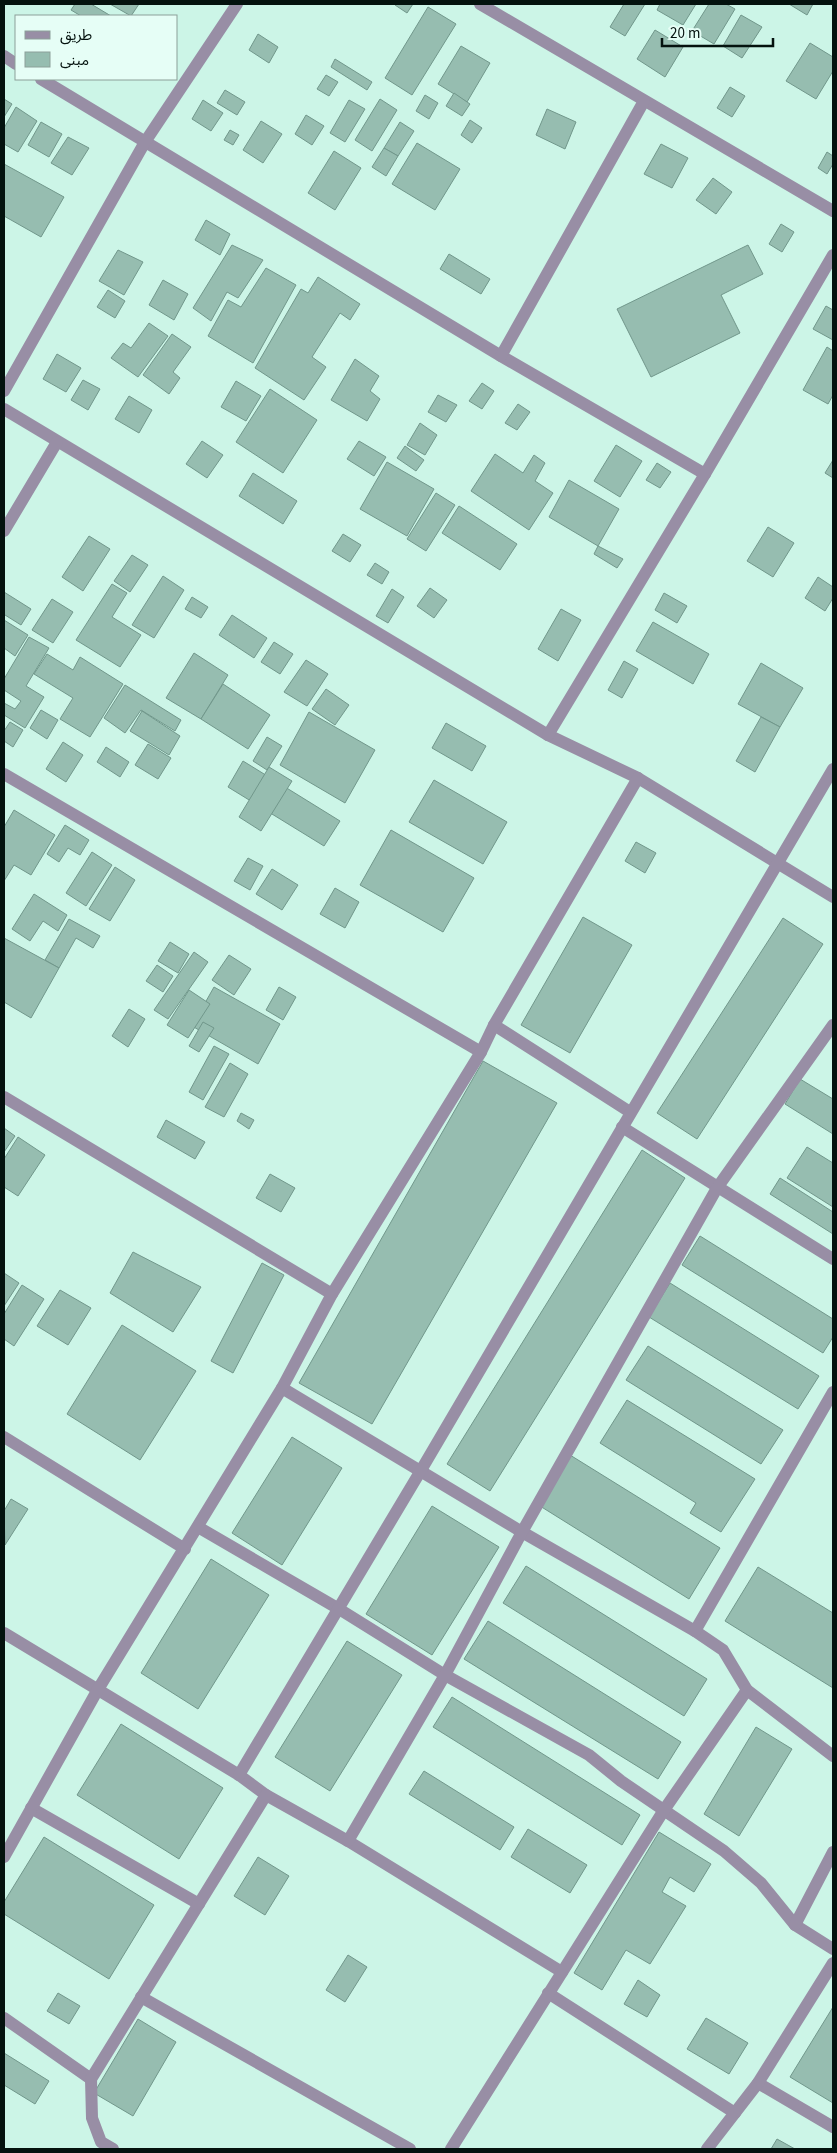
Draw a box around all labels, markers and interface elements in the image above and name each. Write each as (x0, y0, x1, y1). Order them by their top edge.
legend (15, 15, 178, 80)
scale bar (662, 15, 773, 47)
text: 20 m (670, 23, 700, 44)
text: طريق (60, 25, 92, 46)
text: مبنى (60, 50, 89, 71)

